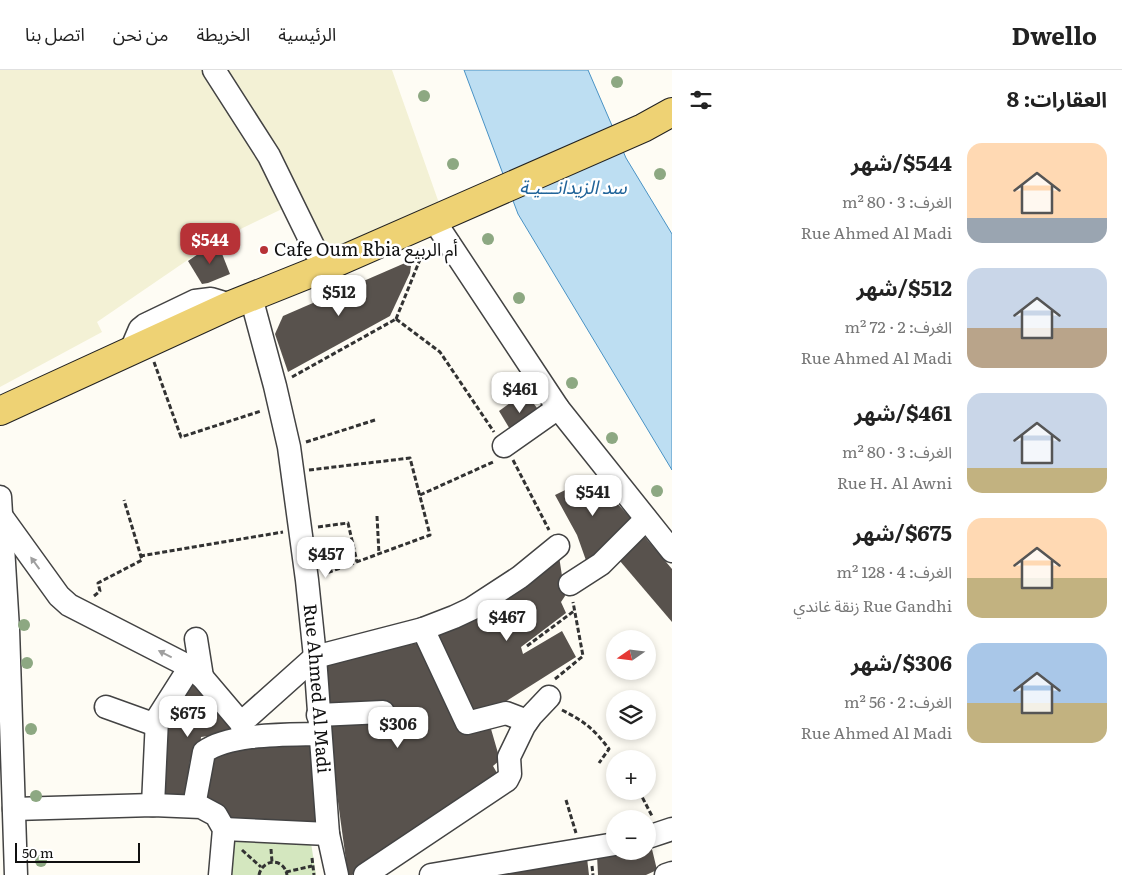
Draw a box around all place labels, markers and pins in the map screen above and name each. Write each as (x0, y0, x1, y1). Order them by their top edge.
pin: $544 (180, 222, 240, 265)
place label: Cafe Oum Rbia أم الربيع (274, 235, 458, 264)
marker: Cafe Oum Rbia أم الربيع (258, 244, 270, 256)
pin: $512 (309, 274, 369, 317)
pin: $461 (490, 372, 550, 414)
pin: $541 (563, 474, 623, 517)
pin: $457 (296, 536, 356, 579)
pin: $467 (477, 600, 537, 642)
pin: $675 (158, 696, 218, 738)
pin: $306 (368, 706, 428, 749)

